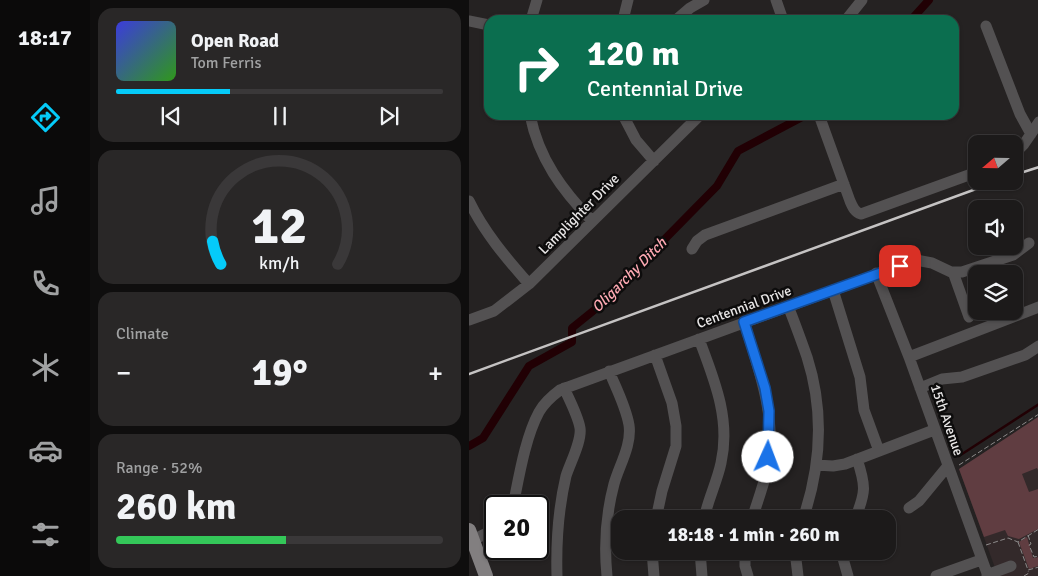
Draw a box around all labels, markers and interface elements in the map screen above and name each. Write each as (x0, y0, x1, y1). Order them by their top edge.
text: 18:17 (18, 24, 72, 51)
text: Open Road (191, 29, 279, 53)
text: 120 m (587, 32, 680, 75)
icon: right (504, 35, 569, 100)
text: Tom Ferris (191, 53, 261, 73)
text: Centennial Drive (587, 75, 743, 102)
icon: directions (28, 100, 63, 135)
icon: previous (157, 102, 185, 130)
icon: pause (266, 102, 294, 130)
icon: next (375, 102, 403, 130)
north arrow (968, 135, 1023, 190)
map controls (968, 135, 1023, 320)
street label: Lamplighter Drive (535, 170, 623, 258)
icon: music (28, 183, 63, 218)
text: 12 (251, 194, 308, 258)
button: sound (968, 200, 1023, 255)
water label: Oligarchy Ditch (588, 233, 671, 316)
pin (879, 245, 921, 287)
text: km/h (259, 252, 300, 274)
icon: arrive (886, 252, 914, 280)
button: layers (968, 265, 1023, 320)
icon: phone (28, 266, 63, 301)
street label: Centennial Drive (694, 282, 794, 332)
text: Climate (116, 324, 169, 344)
text: 19° (251, 349, 308, 396)
icon: climate (28, 350, 63, 385)
text: − (116, 356, 131, 390)
text: + (428, 356, 443, 390)
street label: 15th Avenue (927, 382, 967, 458)
position arrow (741, 430, 793, 482)
icon: car (28, 433, 63, 468)
text: Range · 52% (116, 458, 202, 478)
text: 260 km (116, 483, 237, 530)
speed limit sign: 20 (484, 495, 549, 560)
icon: filters (28, 517, 63, 552)
text: 18:18 · 1 min · 260 m (667, 523, 840, 547)

